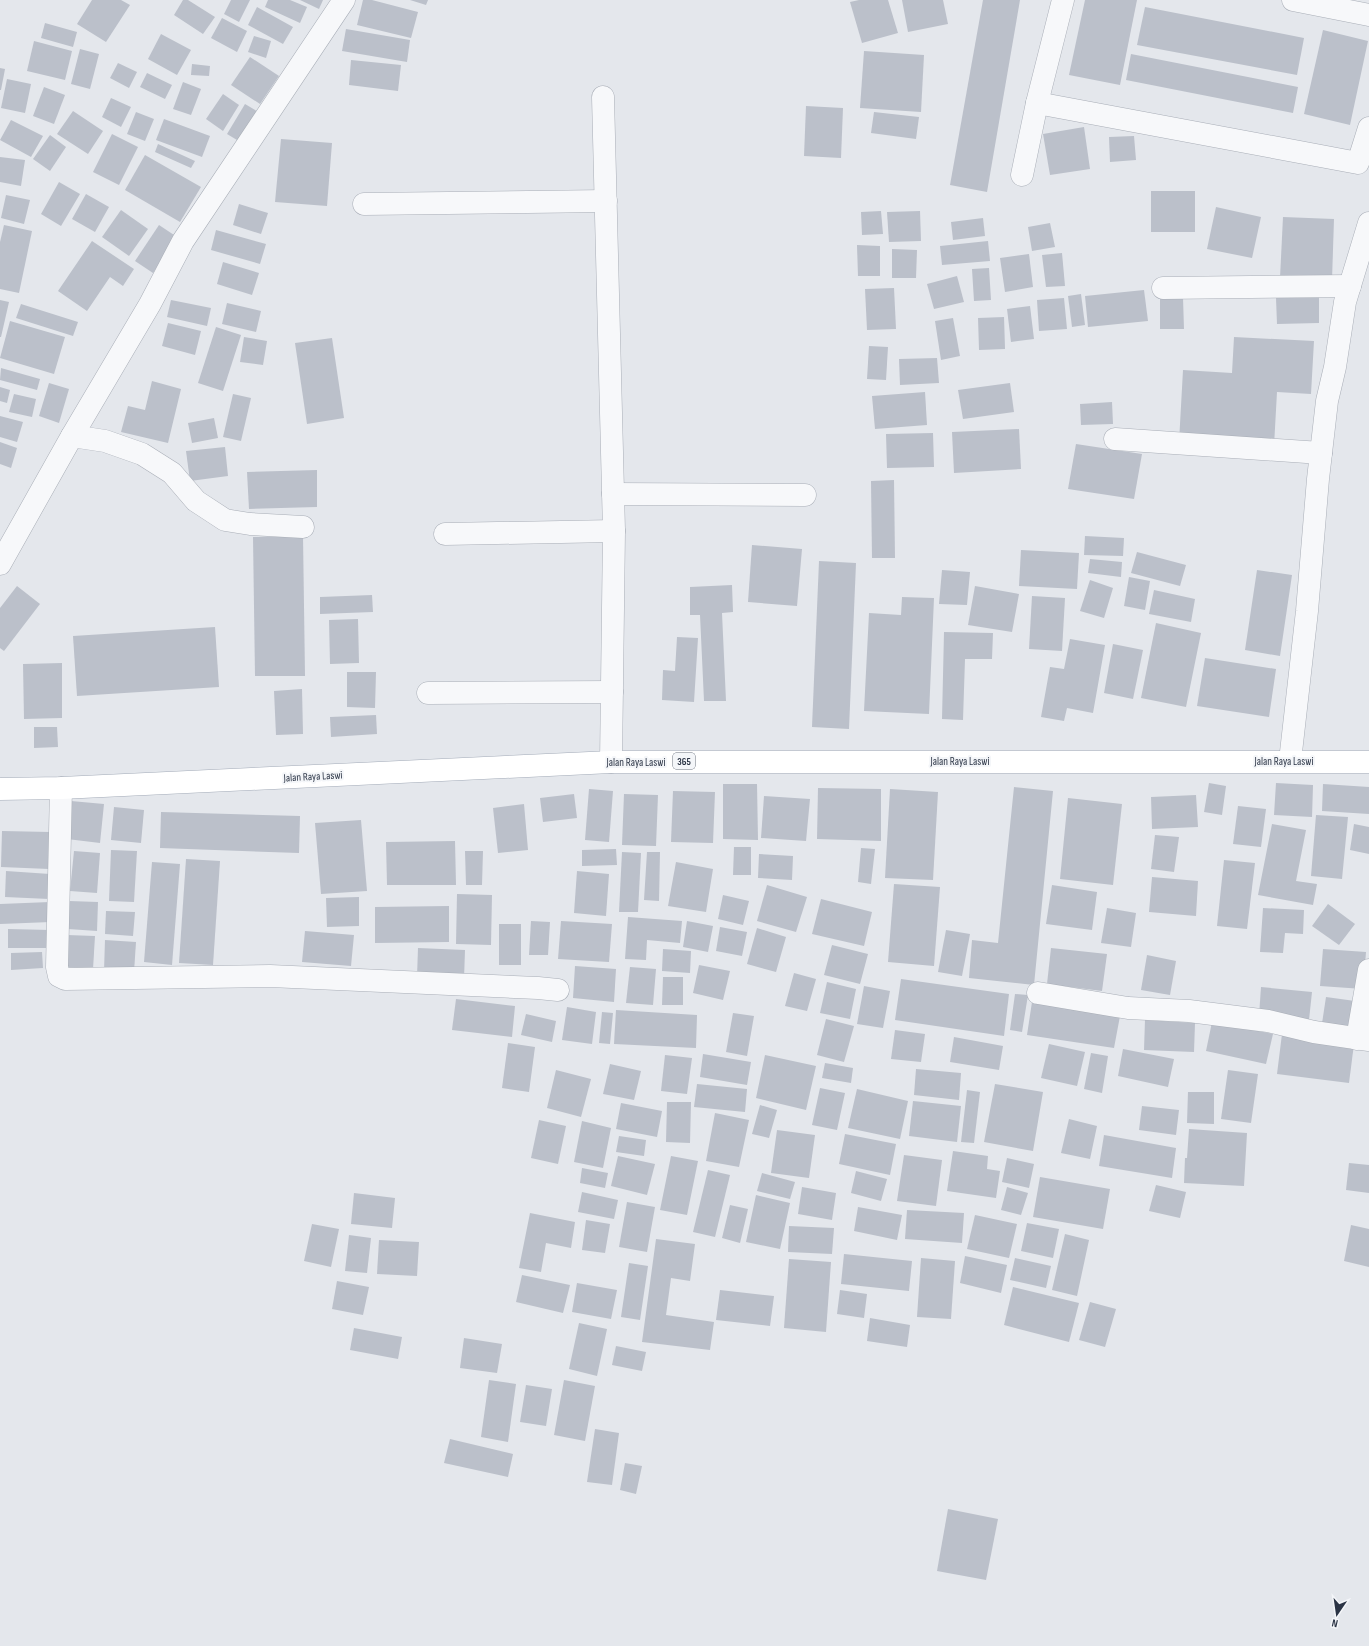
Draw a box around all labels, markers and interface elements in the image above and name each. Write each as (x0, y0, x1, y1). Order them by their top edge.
road number: 365 (673, 753, 695, 769)
street label: Jalan Raya Laswi (930, 755, 989, 768)
street label: Jalan Raya Laswi (1254, 755, 1313, 768)
street label: Jalan Raya Laswi (606, 756, 665, 769)
street label: Jalan Raya Laswi (282, 768, 343, 785)
north arrow (1317, 1594, 1357, 1634)
text: N (1330, 1616, 1339, 1630)

